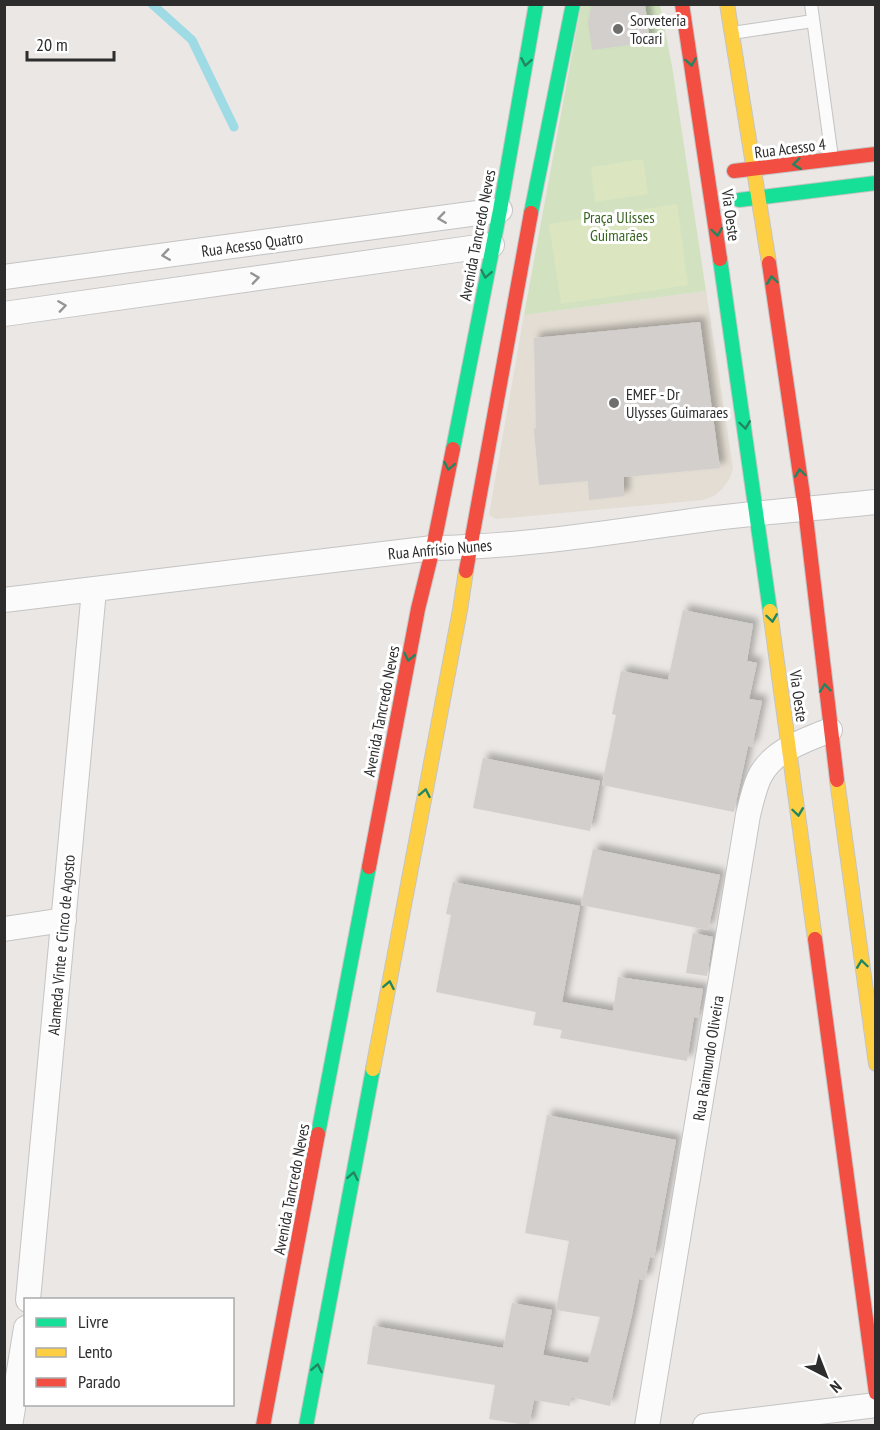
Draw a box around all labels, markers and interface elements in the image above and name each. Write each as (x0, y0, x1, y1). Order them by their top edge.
place label: Sorveteria Tocari (630, 10, 686, 48)
marker: Sorveteria Tocari (611, 22, 625, 36)
scale bar (27, 24, 114, 62)
text: 20 m (36, 33, 68, 56)
one-way arrow (520, 57, 533, 67)
one-way arrow (685, 58, 697, 67)
street label: Rua Acesso 4 (753, 134, 827, 162)
one-way arrow (792, 157, 801, 169)
street label: Avenida Tancredo Neves (454, 168, 500, 302)
street label: Via Oeste (717, 187, 745, 242)
park label: Praça Ulisses Guimarães (583, 207, 655, 245)
one-way arrow (437, 211, 447, 223)
street label: Rua Acesso Quatro (200, 227, 304, 261)
one-way arrow (711, 228, 723, 237)
one-way arrow (161, 249, 170, 261)
one-way arrow (480, 269, 493, 279)
one-way arrow (251, 273, 260, 285)
one-way arrow (766, 276, 778, 285)
one-way arrow (58, 300, 67, 312)
place label: EMEF - Dr Ulysses Guimaraes (626, 384, 728, 422)
marker: EMEF - Dr Ulysses Guimaraes (607, 396, 621, 410)
one-way arrow (738, 421, 750, 430)
one-way arrow (443, 460, 456, 470)
one-way arrow (794, 468, 806, 478)
street label: Rua Anfrísio Nunes (387, 534, 493, 564)
one-way arrow (765, 614, 777, 623)
street label: Avenida Tancredo Neves (358, 644, 404, 778)
one-way arrow (403, 651, 416, 661)
street label: Via Oeste (785, 668, 813, 723)
one-way arrow (819, 683, 832, 692)
one-way arrow (418, 788, 431, 798)
one-way arrow (791, 807, 803, 816)
street label: Alameda Vinte e Cinco de Agosto (43, 854, 79, 1036)
one-way arrow (856, 960, 868, 969)
one-way arrow (382, 980, 395, 990)
street label: Rua Raimundo Oliveira (688, 994, 728, 1122)
street label: Avenida Tancredo Neves (268, 1122, 314, 1256)
one-way arrow (346, 1172, 359, 1182)
legend (24, 1298, 234, 1406)
text: Livre (78, 1310, 109, 1333)
text: Lento (78, 1340, 113, 1363)
north arrow (796, 1346, 856, 1406)
one-way arrow (310, 1363, 323, 1373)
text: Parado (78, 1370, 121, 1393)
text: N (826, 1377, 846, 1397)

